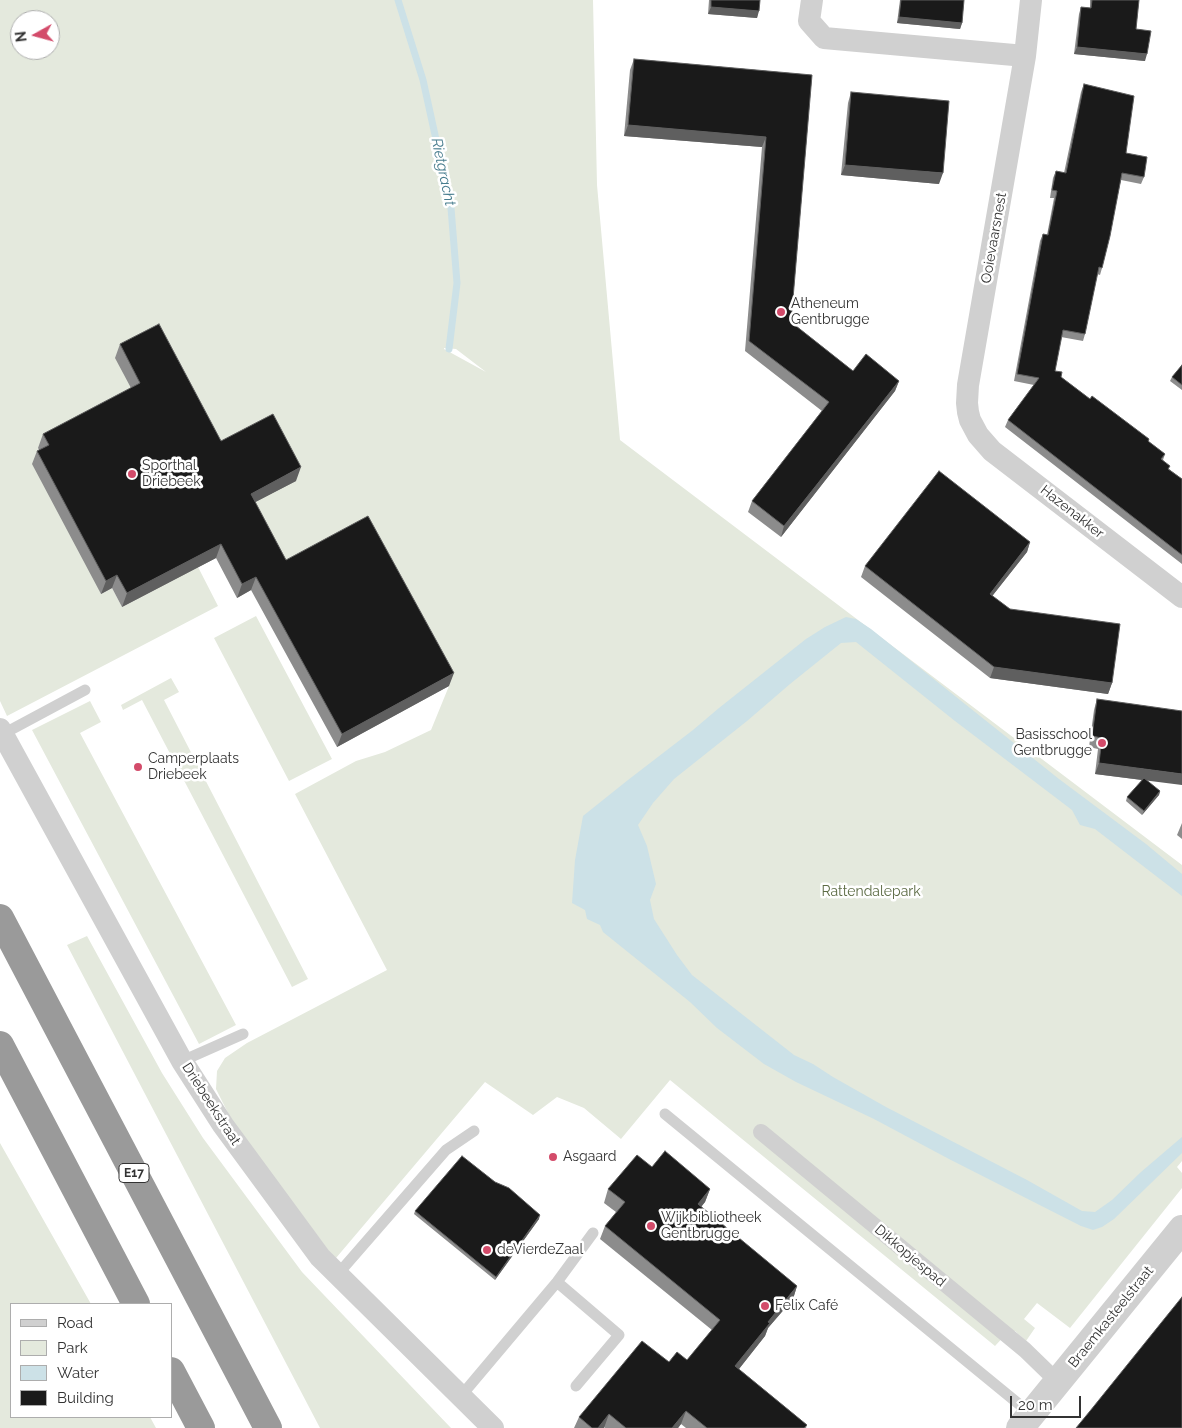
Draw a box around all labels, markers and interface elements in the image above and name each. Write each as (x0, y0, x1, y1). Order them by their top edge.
north arrow (10, 10, 60, 60)
text: N (13, 30, 30, 43)
water label: Rietgracht (427, 136, 459, 208)
street label: Ooievaarsnest (978, 191, 1010, 285)
place label: Atheneum Gentbrugge (791, 296, 869, 328)
marker: Atheneum Gentbrugge (775, 306, 787, 318)
place label: Sporthal Driebeek (142, 458, 201, 491)
marker: Sporthal Driebeek (126, 468, 138, 480)
street label: Hazenakker (1037, 482, 1107, 542)
place label: Basisschool Gentbrugge (1014, 727, 1092, 760)
marker: Basisschool Gentbrugge (1096, 737, 1108, 749)
place label: Camperplaats Driebeek (148, 751, 239, 784)
marker: Camperplaats Driebeek (132, 761, 144, 773)
park label: Rattendalepark (821, 884, 921, 900)
street label: Driebeekstraat (178, 1060, 244, 1148)
place label: Asgaard (563, 1149, 616, 1165)
marker: Asgaard (547, 1151, 559, 1163)
road number: E17 (119, 1164, 149, 1182)
place label: Wijkbibliotheek Gentbrugge (661, 1210, 761, 1242)
marker: Wijkbibliotheek Gentbrugge (645, 1220, 657, 1232)
street label: Dikkopjespad (871, 1221, 949, 1291)
place label: deVierdeZaal (497, 1242, 583, 1258)
marker: deVierdeZaal (481, 1244, 493, 1256)
street label: Braemkasteelstraat (1065, 1263, 1157, 1371)
place label: Felix Café (775, 1298, 838, 1314)
marker: Felix Café (759, 1300, 771, 1312)
legend (10, 1303, 172, 1418)
text: Road (57, 1314, 93, 1332)
text: Park (57, 1339, 88, 1357)
text: Water (57, 1364, 99, 1382)
scale bar (1012, 1386, 1083, 1418)
text: Building (57, 1389, 114, 1407)
text: 20 m (1018, 1396, 1053, 1414)

